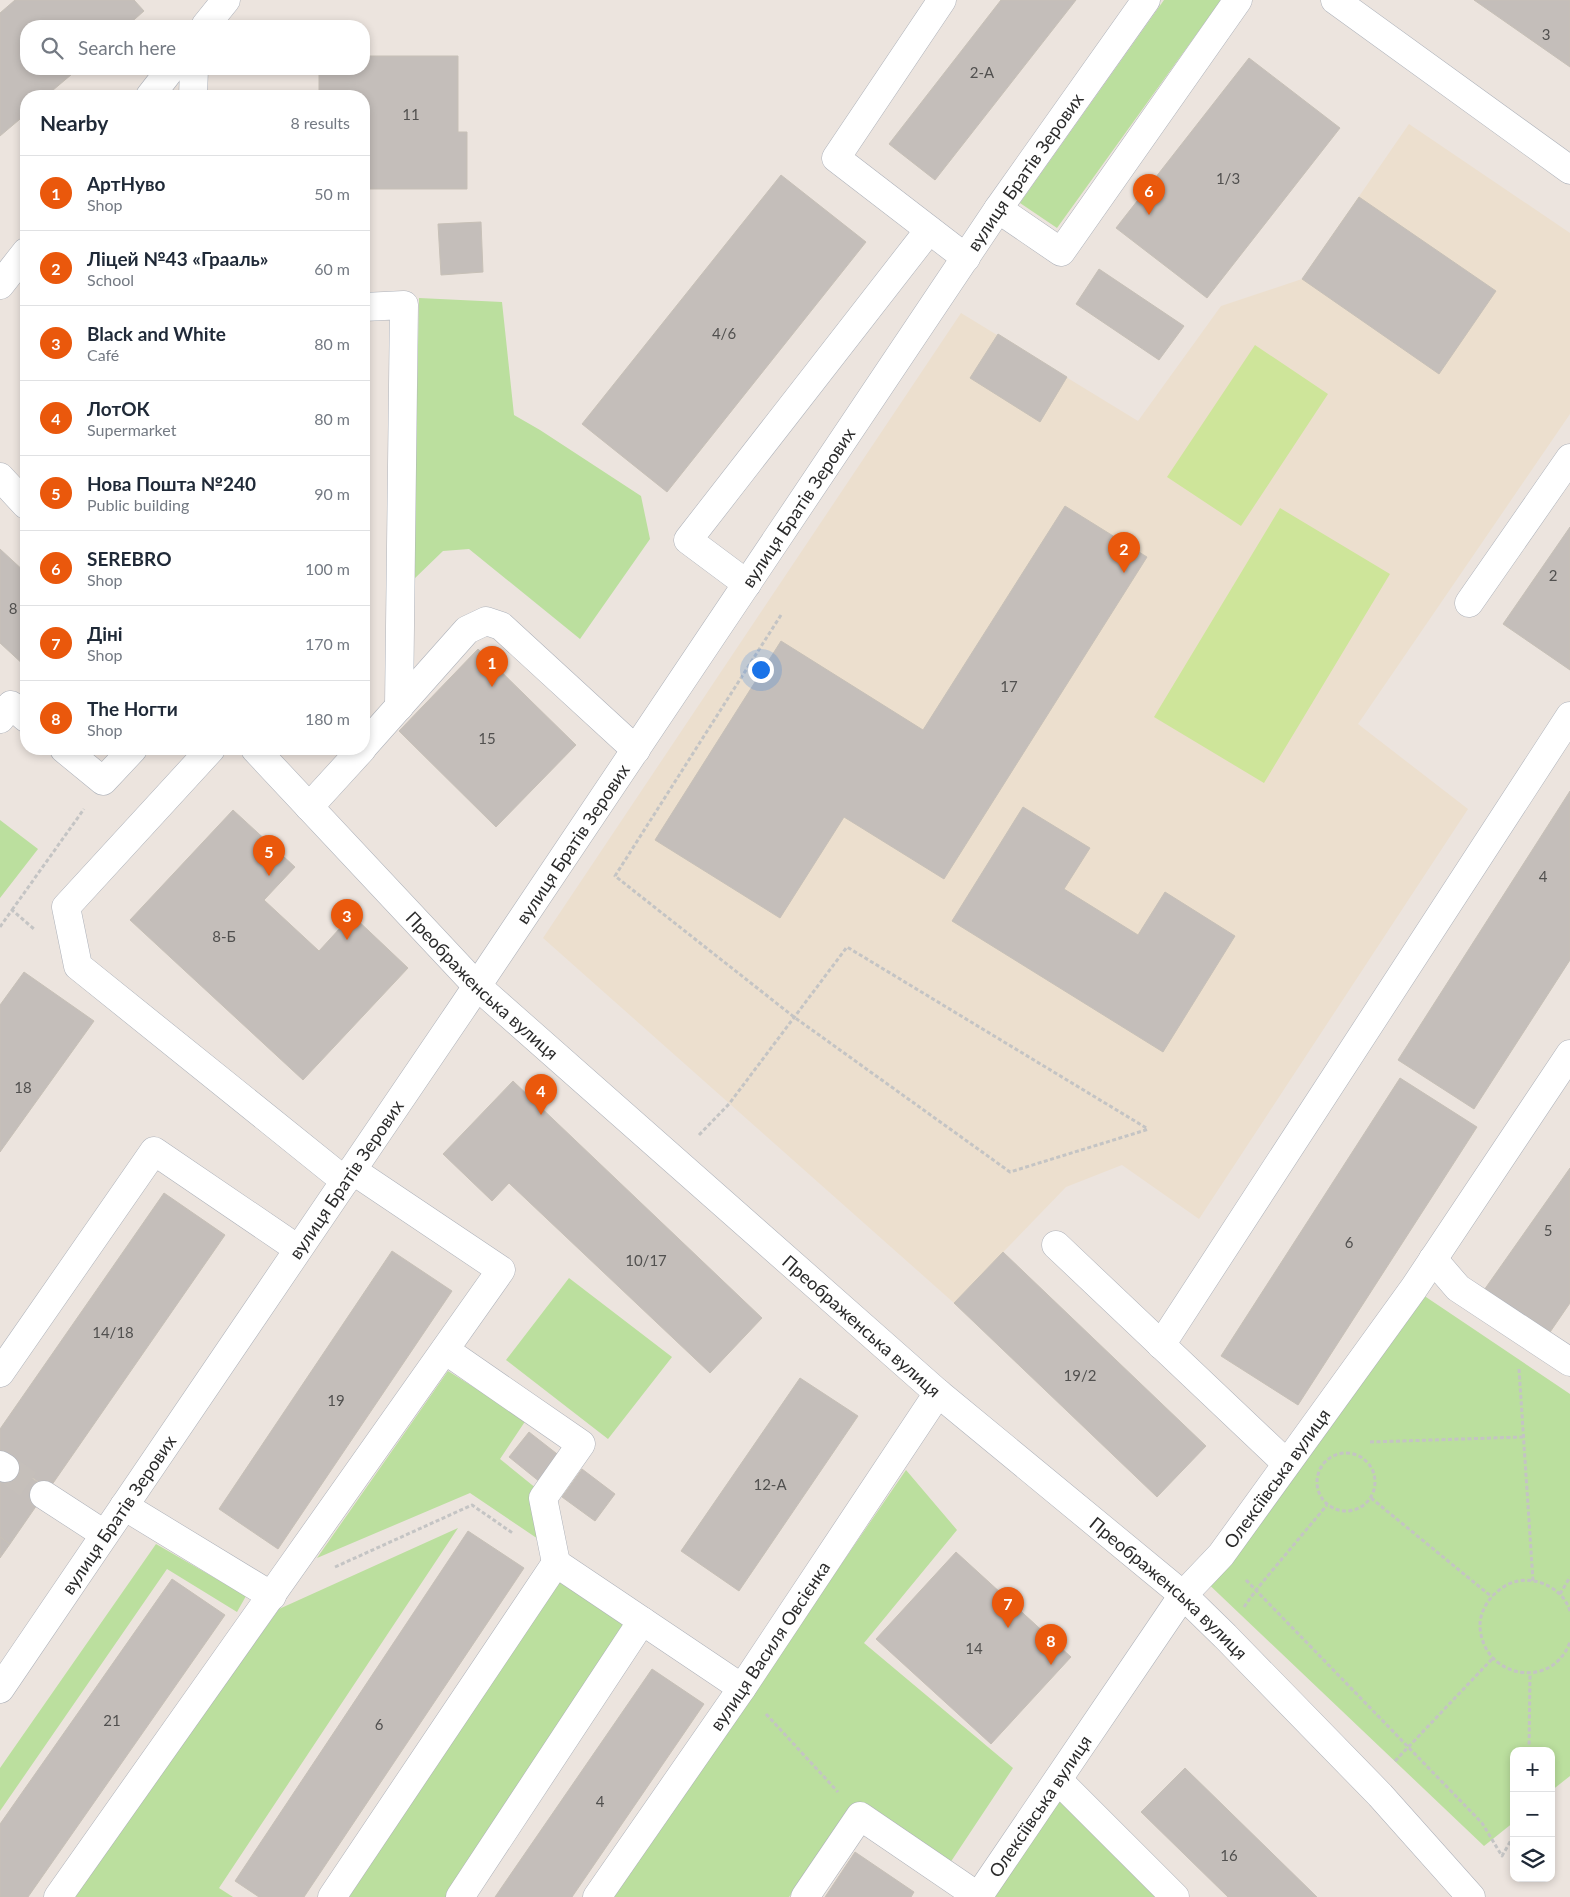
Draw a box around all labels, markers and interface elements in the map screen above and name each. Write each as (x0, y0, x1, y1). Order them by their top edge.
search box (20, 20, 370, 75)
house number: 3 (1542, 25, 1550, 43)
icon: search (38, 34, 66, 62)
text: Search here (78, 36, 176, 59)
house number: 2-А (970, 63, 995, 81)
street label: вулиця Братів Зерових (962, 89, 1088, 255)
house number: 11 (402, 105, 420, 123)
text: Nearby (40, 110, 108, 135)
text: 8 results (290, 113, 350, 132)
house number: 1/3 (1216, 169, 1240, 187)
text: АртНуво (87, 172, 165, 195)
pin: 6 (1133, 174, 1165, 215)
text: 1 (51, 184, 61, 203)
text: 50 m (314, 184, 350, 203)
text: Shop (87, 195, 123, 214)
text: Ліцей №43 «Грааль» (87, 247, 268, 270)
text: 2 (51, 259, 61, 278)
text: 60 m (314, 259, 350, 278)
text: School (87, 270, 134, 289)
text: Black and White (87, 322, 226, 345)
house number: 4/6 (712, 324, 736, 342)
text: 3 (51, 334, 61, 353)
text: 80 m (314, 334, 350, 353)
text: Café (87, 345, 119, 364)
text: ЛотОК (87, 397, 150, 420)
text: 4 (51, 409, 61, 428)
text: 80 m (314, 409, 350, 428)
text: Supermarket (87, 420, 176, 439)
street label: вулиця Братів Зерових (737, 423, 859, 591)
text: Нова Пошта №240 (87, 472, 256, 495)
text: 5 (51, 484, 61, 503)
text: 90 m (314, 484, 350, 503)
text: Public building (87, 495, 189, 514)
pin: 2 (1108, 532, 1140, 573)
text: SEREBRО (87, 547, 172, 570)
text: 6 (51, 559, 61, 578)
text: 100 m (305, 559, 350, 578)
house number: 2 (1549, 566, 1557, 584)
text: Shop (87, 570, 123, 589)
house number: 8 (9, 599, 17, 617)
text: Діні (87, 622, 123, 645)
text: 7 (51, 634, 61, 653)
text: 170 m (305, 634, 350, 653)
text: Shop (87, 645, 123, 664)
pin: 1 (476, 646, 508, 687)
your location (748, 657, 774, 683)
house number: 17 (1000, 677, 1018, 695)
text: The Ногти (87, 697, 178, 720)
text: 8 (51, 709, 61, 728)
text: 180 m (305, 709, 350, 728)
text: Shop (87, 720, 123, 739)
house number: 15 (478, 729, 496, 747)
street label: вулиця Братів Зерових (511, 760, 634, 928)
pin: 5 (253, 835, 285, 876)
house number: 4 (1539, 867, 1548, 885)
pin: 3 (331, 899, 363, 940)
street label: Преображенська вулиця (401, 906, 563, 1064)
house number: 8-Б (212, 927, 236, 945)
pin: 4 (525, 1074, 557, 1115)
house number: 18 (14, 1078, 32, 1096)
street label: вулиця Братів Зерових (284, 1096, 408, 1263)
house number: 5 (1544, 1221, 1552, 1239)
house number: 6 (1345, 1233, 1354, 1251)
street label: Преображенська вулиця (778, 1250, 945, 1401)
house number: 10/17 (625, 1251, 667, 1269)
house number: 14/18 (92, 1323, 134, 1341)
house number: 19/2 (1064, 1366, 1096, 1384)
house number: 19 (327, 1391, 345, 1409)
street label: Олексіївська вулиця (1219, 1404, 1334, 1552)
street label: вулиця Братів Зерових (57, 1431, 180, 1598)
house number: 12-А (753, 1475, 787, 1493)
street label: Преображенська вулиця (1086, 1512, 1252, 1664)
street label: вулиця Василя Овсієнка (705, 1557, 834, 1734)
pin: 7 (992, 1587, 1024, 1628)
pin: 8 (1035, 1624, 1067, 1665)
house number: 14 (965, 1639, 983, 1657)
house number: 21 (103, 1711, 121, 1729)
house number: 6 (375, 1715, 384, 1733)
street label: Олексіївська вулиця (984, 1731, 1096, 1881)
map controls (1510, 1747, 1555, 1882)
button: + (1510, 1747, 1555, 1792)
house number: 4 (596, 1792, 605, 1810)
button: − (1510, 1792, 1555, 1837)
button: layers (1510, 1837, 1555, 1882)
house number: 16 (1220, 1846, 1238, 1864)

